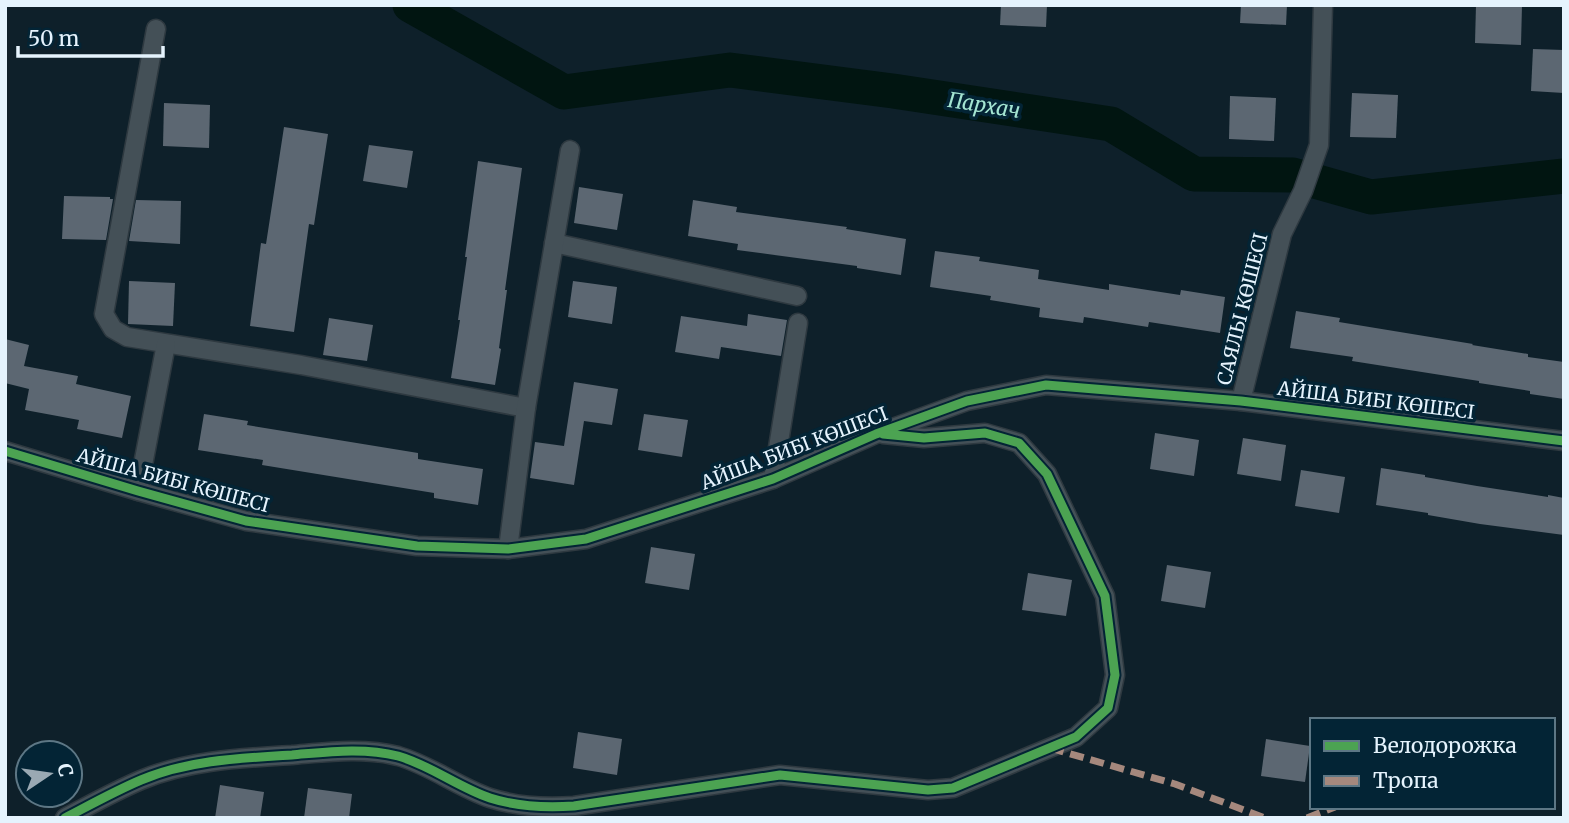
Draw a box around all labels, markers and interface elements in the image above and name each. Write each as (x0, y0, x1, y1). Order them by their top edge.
scale bar (18, 14, 163, 58)
text: 50 m (28, 25, 79, 52)
water label: Пархач (946, 86, 1022, 124)
street label: САЯЛЫ КӨШЕСІ (1211, 230, 1273, 388)
street label: АЙША БИБІ КӨШЕСІ (1275, 376, 1476, 424)
street label: АЙША БИБІ КӨШЕСІ (696, 401, 891, 495)
street label: АЙША БИБІ КӨШЕСІ (73, 442, 272, 517)
legend (1310, 718, 1555, 809)
text: Велодорожка (1373, 732, 1517, 759)
north arrow (14, 739, 84, 809)
text: С (52, 761, 79, 779)
text: Тропа (1373, 767, 1438, 794)

